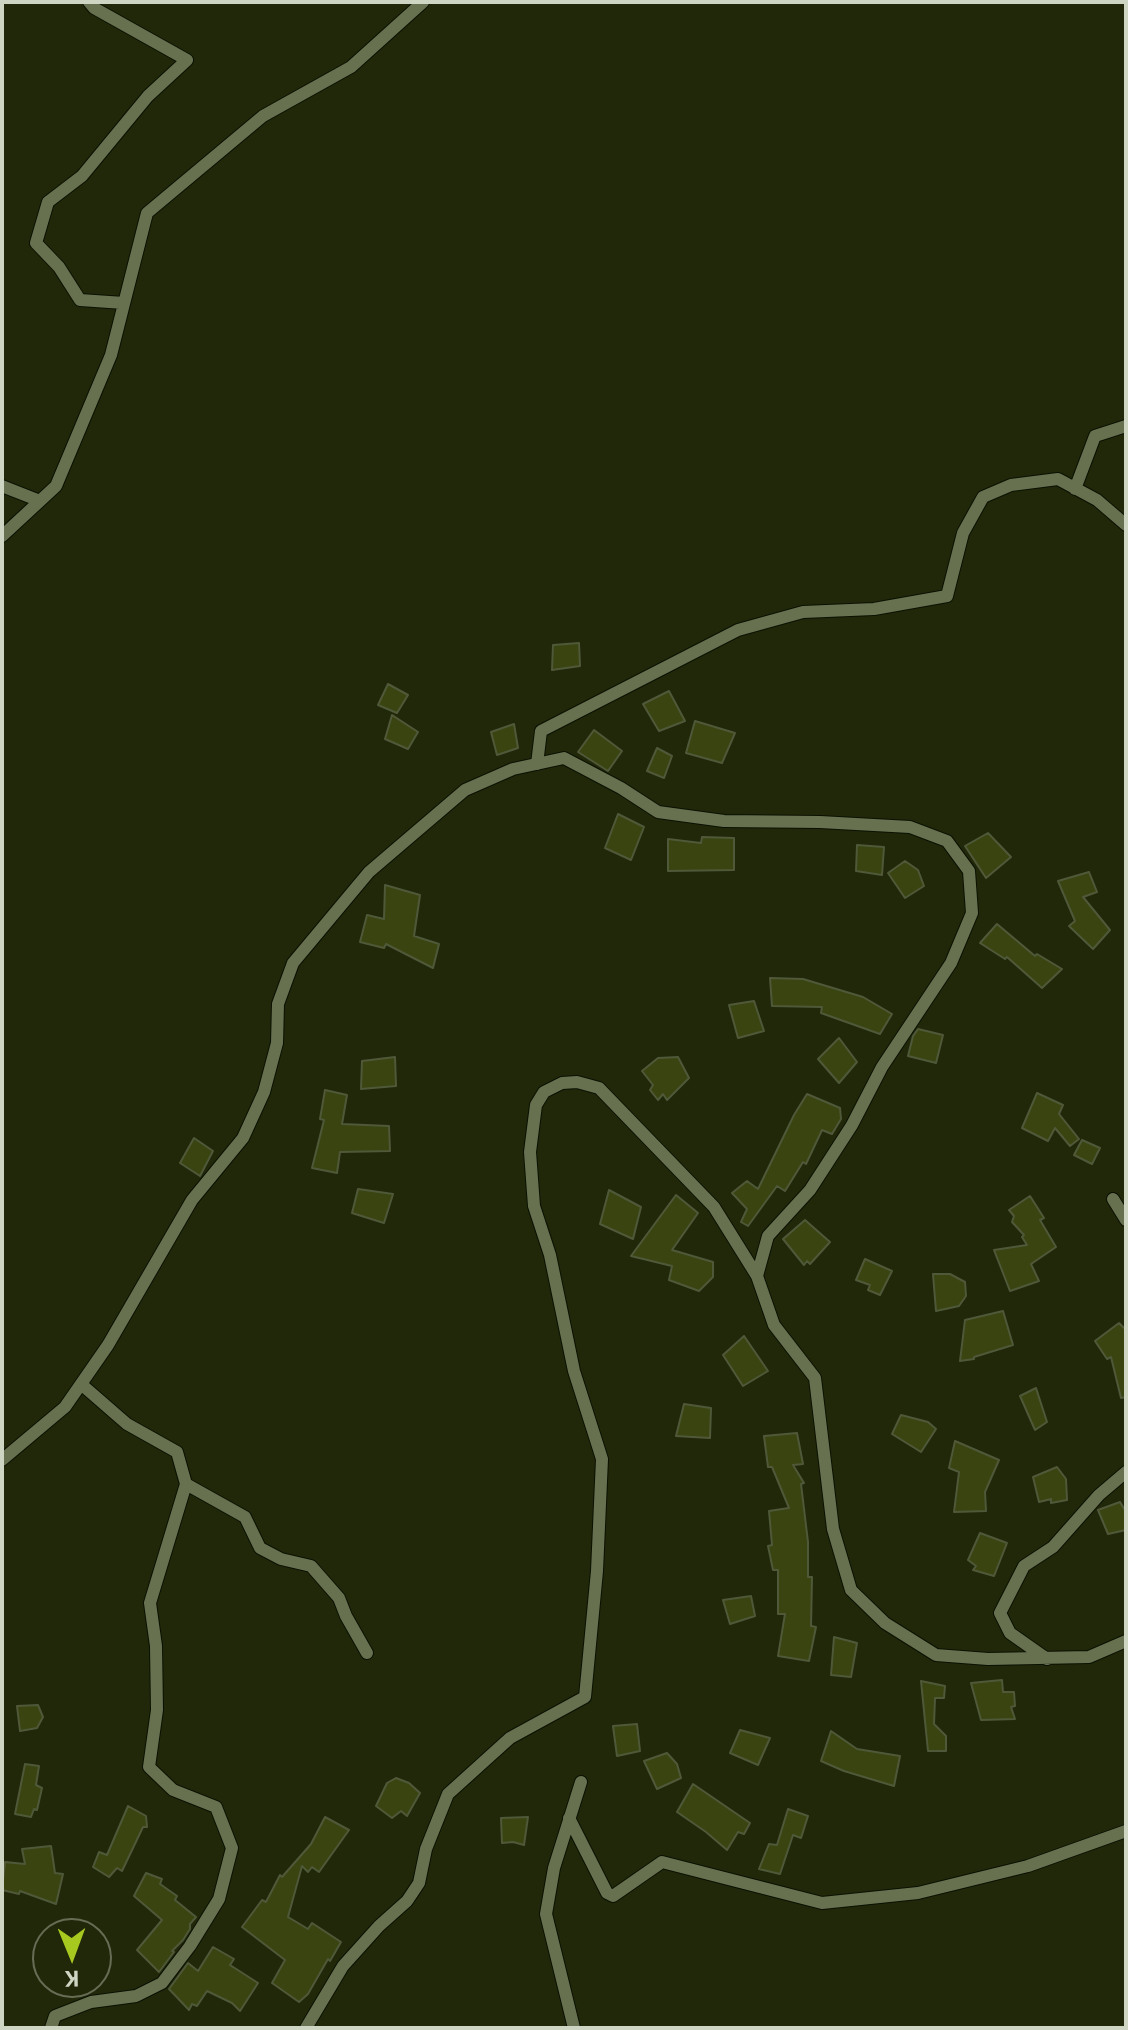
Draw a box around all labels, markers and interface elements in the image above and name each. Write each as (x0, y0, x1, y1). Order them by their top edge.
north arrow (32, 1918, 112, 1998)
text: K (65, 1965, 80, 1995)

